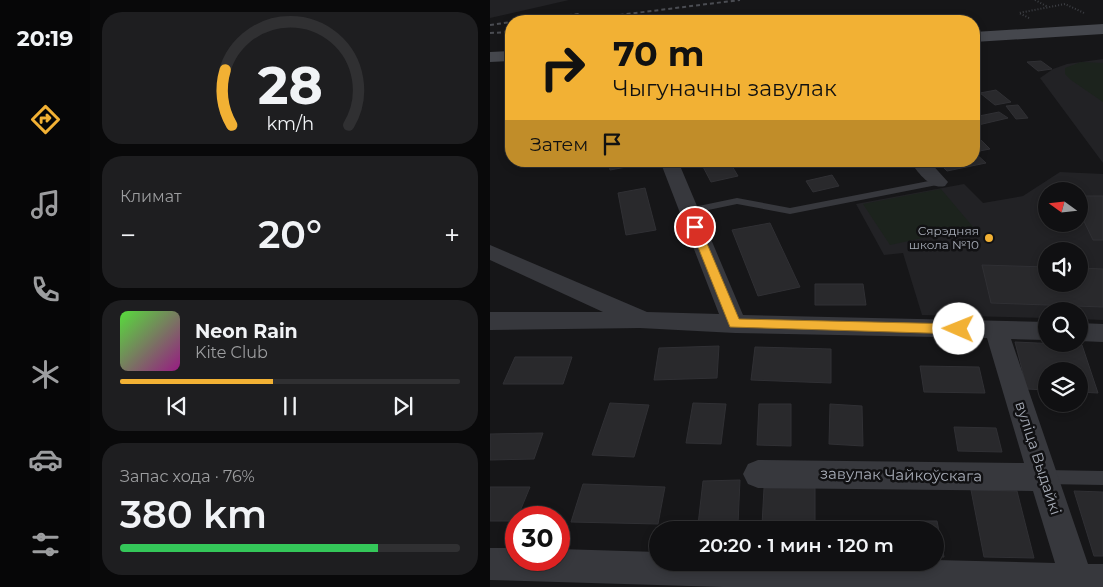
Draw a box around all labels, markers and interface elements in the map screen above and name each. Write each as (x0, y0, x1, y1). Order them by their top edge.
text: 20:19 (17, 25, 73, 52)
text: 70 m (613, 32, 704, 75)
icon: right (530, 35, 595, 100)
text: 28 (257, 54, 323, 117)
text: Чыгуначны завулак (613, 75, 837, 102)
icon: directions (28, 102, 63, 137)
text: km/h (266, 113, 314, 134)
icon: arrive (598, 130, 626, 158)
text: Затем (530, 133, 588, 156)
north arrow (1038, 182, 1088, 232)
map controls (1038, 182, 1088, 412)
icon: music (28, 187, 63, 222)
text: Климат (120, 187, 182, 206)
pin (674, 206, 716, 248)
text: 20° (258, 211, 322, 258)
icon: arrive (681, 213, 709, 241)
text: − (120, 218, 136, 252)
text: + (444, 218, 460, 252)
place label: Сярэдняя школа №10 (909, 223, 979, 252)
marker: Сярэдняя школа №10 (983, 232, 995, 244)
button: sound (1038, 242, 1088, 292)
icon: phone (28, 272, 63, 307)
position arrow (932, 302, 984, 354)
button: search (1038, 302, 1088, 352)
text: Neon Rain (195, 320, 298, 343)
text: Kite Club (195, 343, 268, 362)
icon: climate (28, 357, 63, 392)
button: layers (1038, 362, 1088, 412)
icon: previous (163, 392, 191, 420)
icon: pause (276, 392, 304, 420)
icon: next (389, 392, 417, 420)
street label: вуліца Выдайкі (1011, 399, 1066, 517)
icon: car (28, 442, 63, 477)
street label: завулак Чайкоўскага (820, 464, 982, 485)
text: Запас хода · 76% (120, 467, 255, 486)
text: 380 km (120, 491, 267, 538)
speed limit sign: 30 (505, 506, 570, 571)
icon: filters (28, 527, 63, 562)
text: 20:20 · 1 мин · 120 m (699, 534, 894, 557)

